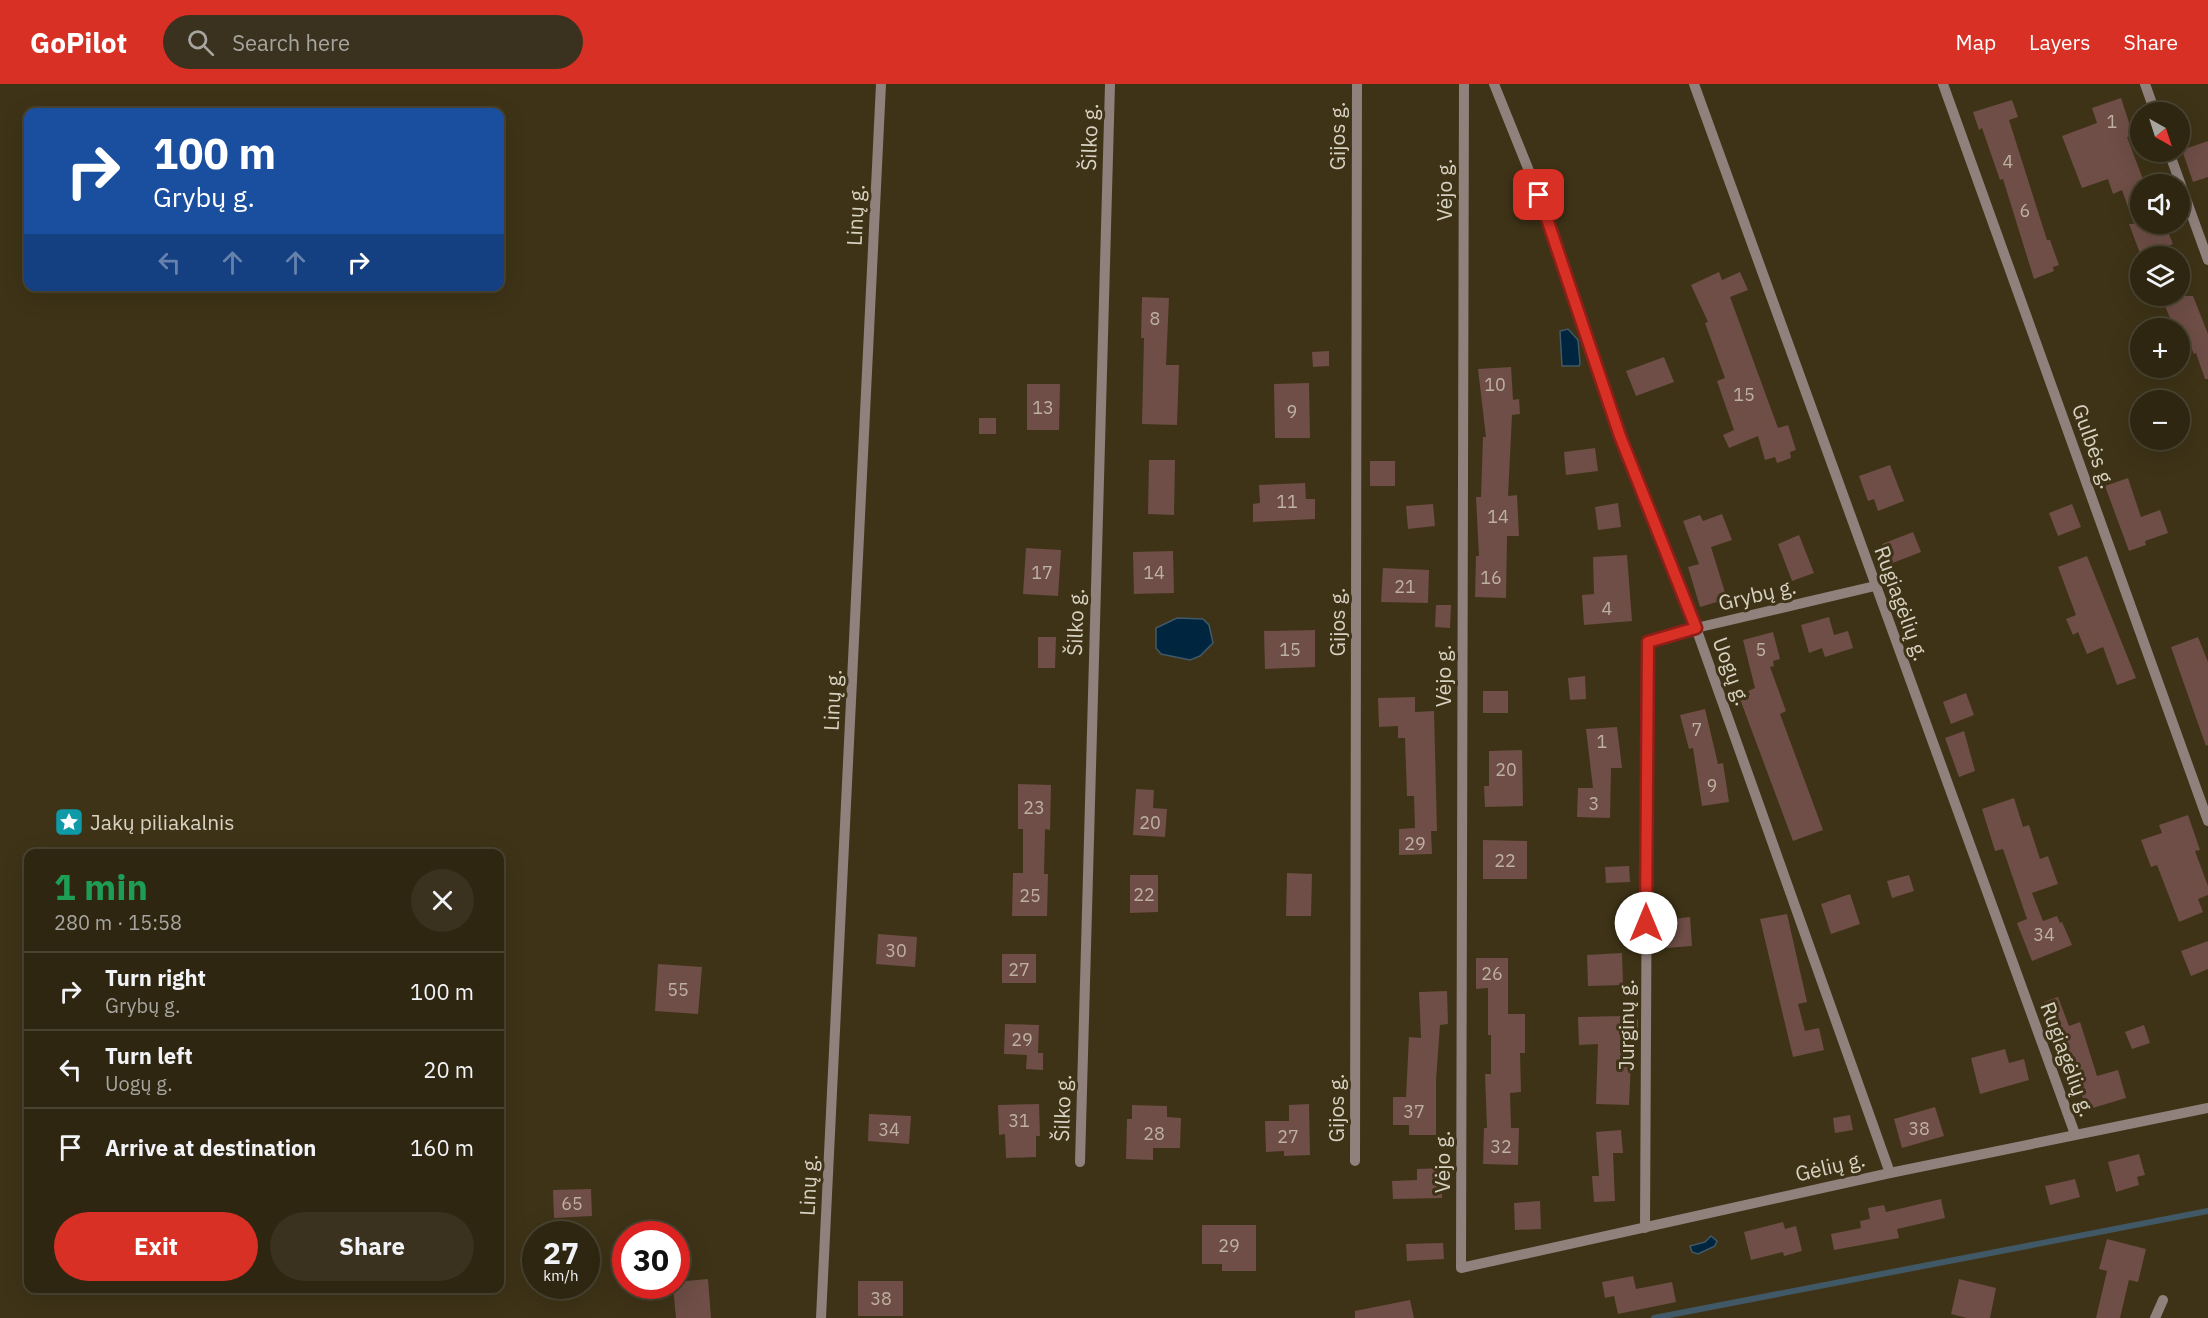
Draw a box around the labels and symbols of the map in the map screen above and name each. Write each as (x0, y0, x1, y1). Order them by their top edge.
street label: Gijos g. (1323, 101, 1351, 171)
north arrow (2130, 102, 2190, 162)
street label: Šilko g. (1074, 103, 1104, 171)
house number: 1 (2107, 110, 2117, 133)
house number: 4 (2003, 150, 2014, 173)
street label: Vėjo g. (1430, 159, 1458, 221)
pin (1513, 169, 1564, 220)
street label: Linų g. (839, 183, 871, 247)
house number: 6 (2020, 199, 2030, 222)
house number: 8 (1150, 307, 1160, 330)
house number: 10 (1484, 373, 1506, 396)
house number: 15 (1733, 383, 1755, 406)
house number: 13 (1032, 396, 1054, 419)
house number: 9 (1287, 400, 1297, 423)
street label: Gulbės g. (2066, 400, 2122, 492)
house number: 11 (1276, 490, 1298, 513)
house number: 14 (1487, 505, 1509, 528)
street label: Rugiagėlių g. (1868, 542, 1936, 664)
house number: 17 (1031, 561, 1053, 584)
house number: 14 (1143, 561, 1165, 584)
house number: 16 (1480, 566, 1502, 589)
street label: Grybų g. (1715, 571, 1799, 617)
house number: 21 (1394, 575, 1416, 598)
street label: Gijos g. (1323, 587, 1351, 657)
street label: Šilko g. (1060, 588, 1090, 656)
house number: 4 (1602, 597, 1613, 620)
street label: Uogų g. (1707, 633, 1757, 709)
house number: 15 (1279, 638, 1301, 661)
house number: 5 (1756, 638, 1766, 661)
street label: Vėjo g. (1429, 645, 1457, 707)
street label: Linų g. (816, 668, 848, 732)
house number: 7 (1692, 718, 1702, 741)
house number: 1 (1597, 730, 1607, 753)
house number: 20 (1495, 758, 1517, 781)
house number: 9 (1707, 774, 1717, 797)
house number: 3 (1589, 792, 1599, 815)
house number: 23 (1023, 796, 1045, 819)
place icon: Jakų piliakalnis (53, 806, 85, 838)
place label: Jakų piliakalnis (90, 808, 235, 836)
house number: 20 (1139, 811, 1161, 834)
house number: 29 (1404, 832, 1426, 855)
house number: 22 (1494, 849, 1516, 872)
house number: 22 (1133, 883, 1155, 906)
house number: 25 (1019, 884, 1041, 907)
position arrow (1614, 891, 1678, 955)
house number: 34 (2033, 923, 2055, 946)
house number: 30 (885, 939, 907, 962)
house number: 27 (1008, 958, 1030, 981)
house number: 26 (1481, 962, 1503, 985)
house number: 55 (667, 978, 689, 1001)
street label: Jurginų g. (1612, 979, 1640, 1071)
street label: Rugiagėlių g. (2034, 998, 2102, 1120)
house number: 29 (1011, 1028, 1033, 1051)
street label: Gijos g. (1322, 1073, 1350, 1143)
street label: Šilko g. (1047, 1074, 1077, 1142)
house number: 37 (1403, 1100, 1425, 1123)
house number: 31 (1008, 1109, 1030, 1132)
house number: 38 (1908, 1117, 1930, 1140)
house number: 34 (878, 1118, 900, 1141)
house number: 28 (1143, 1122, 1165, 1145)
house number: 27 (1277, 1125, 1299, 1148)
street label: Vėjo g. (1428, 1131, 1456, 1193)
house number: 32 (1490, 1135, 1512, 1158)
street label: Gėlių g. (1792, 1144, 1868, 1188)
street label: Linų g. (792, 1153, 824, 1217)
house number: 65 (561, 1192, 583, 1215)
speed limit sign: 30 (612, 1221, 690, 1299)
house number: 29 (1218, 1234, 1240, 1257)
house number: 38 (870, 1287, 892, 1310)

